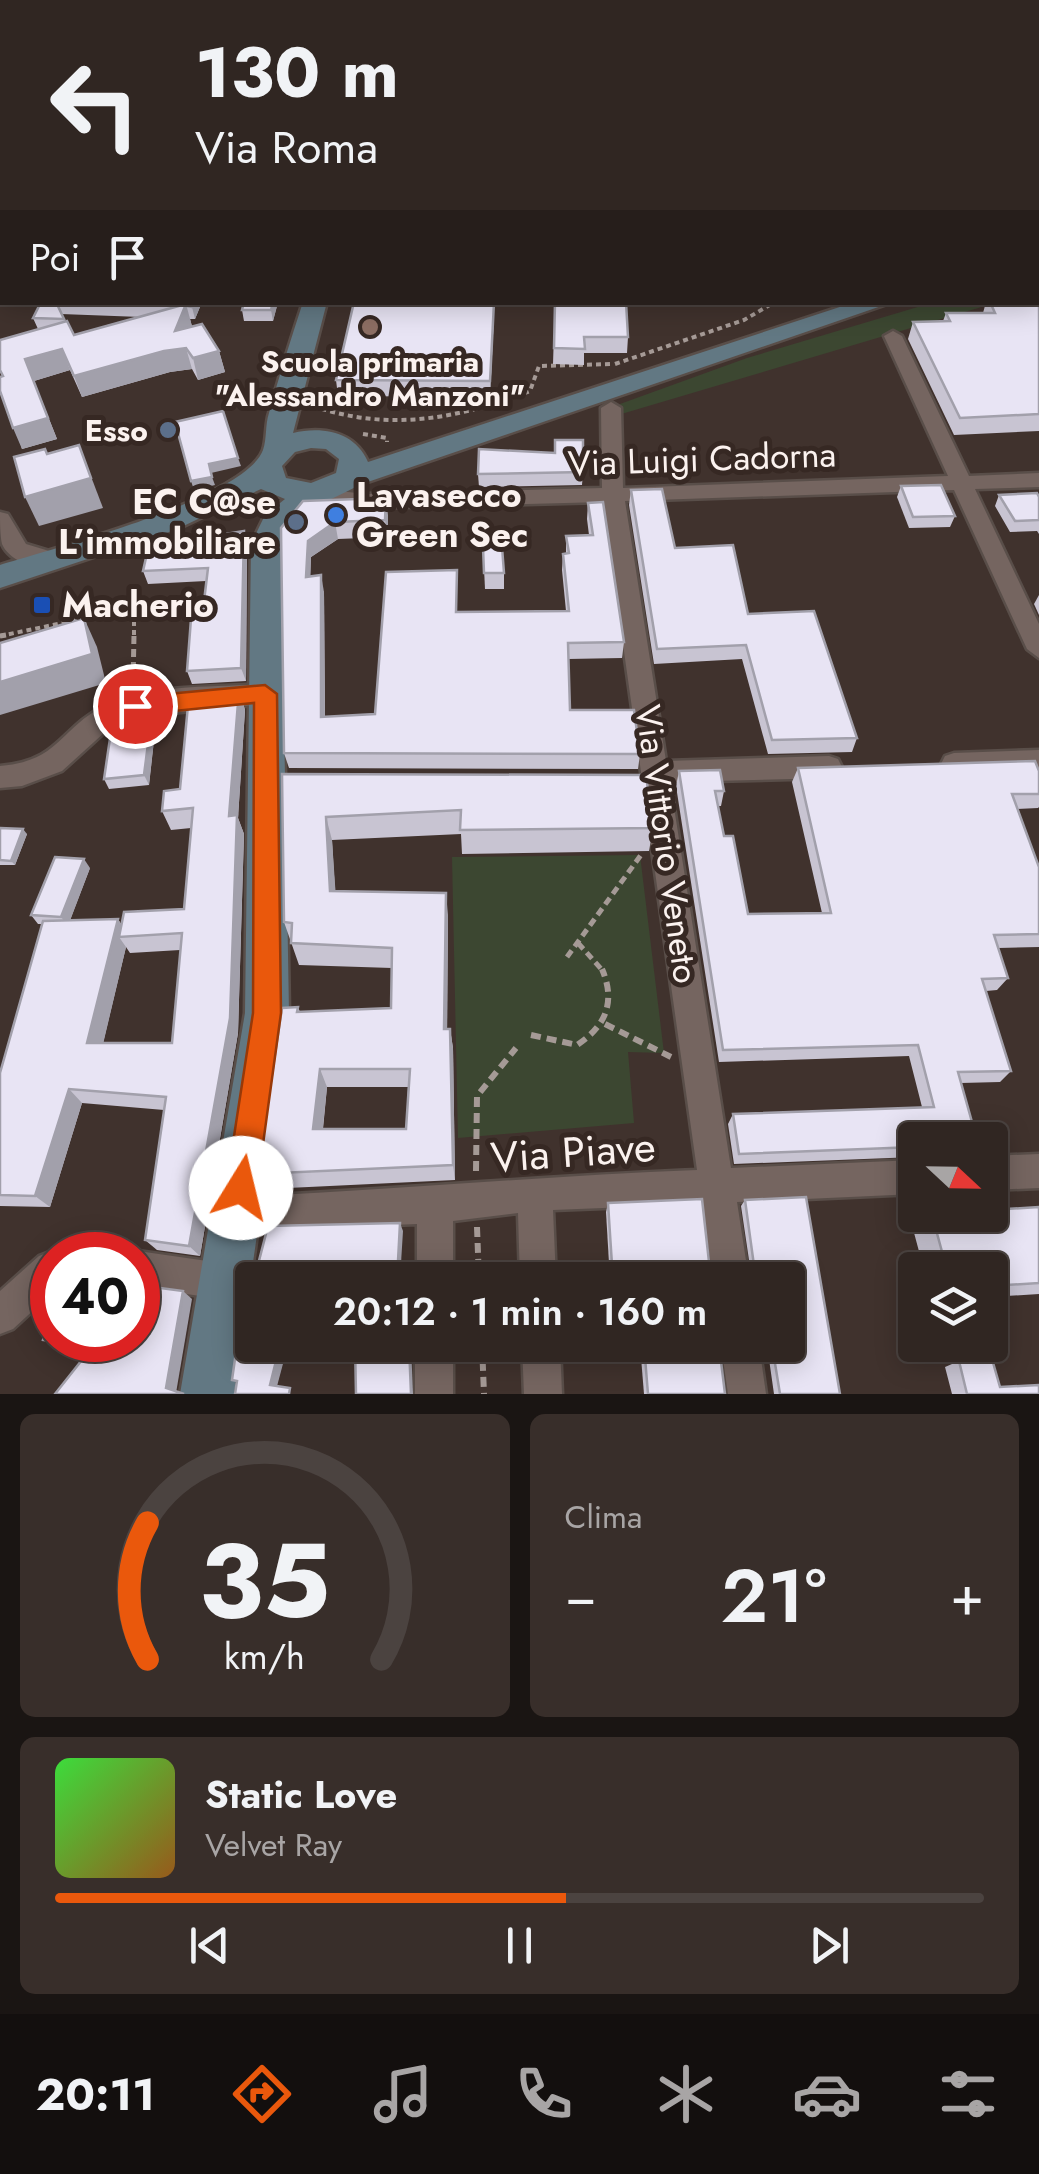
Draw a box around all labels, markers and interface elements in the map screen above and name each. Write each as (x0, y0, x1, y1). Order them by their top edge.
text: 130 m (195, 22, 399, 123)
icon: left (30, 40, 160, 170)
text: Via Roma (195, 115, 378, 180)
text: Poi (30, 230, 80, 285)
icon: arrive (100, 230, 155, 285)
marker: Scuola primaria "Alessandro Manzoni" (359, 316, 381, 338)
place label: Scuola primaria "Alessandro Manzoni" (215, 340, 525, 417)
place label: Esso (85, 409, 148, 452)
marker: Esso (157, 419, 179, 441)
street label: Via Luigi Cadorna (567, 429, 837, 489)
place label: Lavasecco Green Sec (356, 470, 528, 560)
place label: EC C@se L’immobiliare (58, 477, 276, 567)
marker: Lavasecco Green Sec (325, 504, 347, 526)
marker: EC C@se L’immobiliare (285, 511, 307, 533)
place label: Macherio (62, 580, 214, 630)
marker: Macherio (31, 594, 53, 616)
pin (93, 664, 178, 749)
icon: arrive (108, 679, 163, 734)
street label: Via Vittorio Veneto (623, 702, 711, 986)
street label: Via Piave (489, 1116, 657, 1188)
north arrow (898, 1122, 1008, 1232)
map controls (898, 1122, 1008, 1362)
position arrow (189, 1136, 293, 1240)
speed limit sign: 40 (30, 1232, 160, 1362)
button: layers (898, 1252, 1008, 1362)
text: 20:12 · 1 min · 160 m (333, 1284, 707, 1339)
text: Clima (565, 1494, 642, 1540)
text: 35 (199, 1506, 331, 1656)
text: 21° (721, 1542, 826, 1650)
text: − (565, 1556, 597, 1636)
text: + (950, 1556, 984, 1636)
text: km/h (224, 1631, 305, 1682)
text: Static Love (205, 1767, 397, 1822)
text: Velvet Ray (205, 1822, 342, 1868)
icon: previous (182, 1918, 237, 1973)
icon: pause (492, 1918, 547, 1973)
icon: next (802, 1918, 857, 1973)
icon: directions (227, 2059, 297, 2129)
icon: music (368, 2059, 438, 2129)
icon: phone (509, 2059, 579, 2129)
icon: climate (651, 2059, 721, 2129)
icon: car (792, 2059, 862, 2129)
icon: filters (933, 2059, 1003, 2129)
text: 20:11 (36, 2062, 155, 2127)

